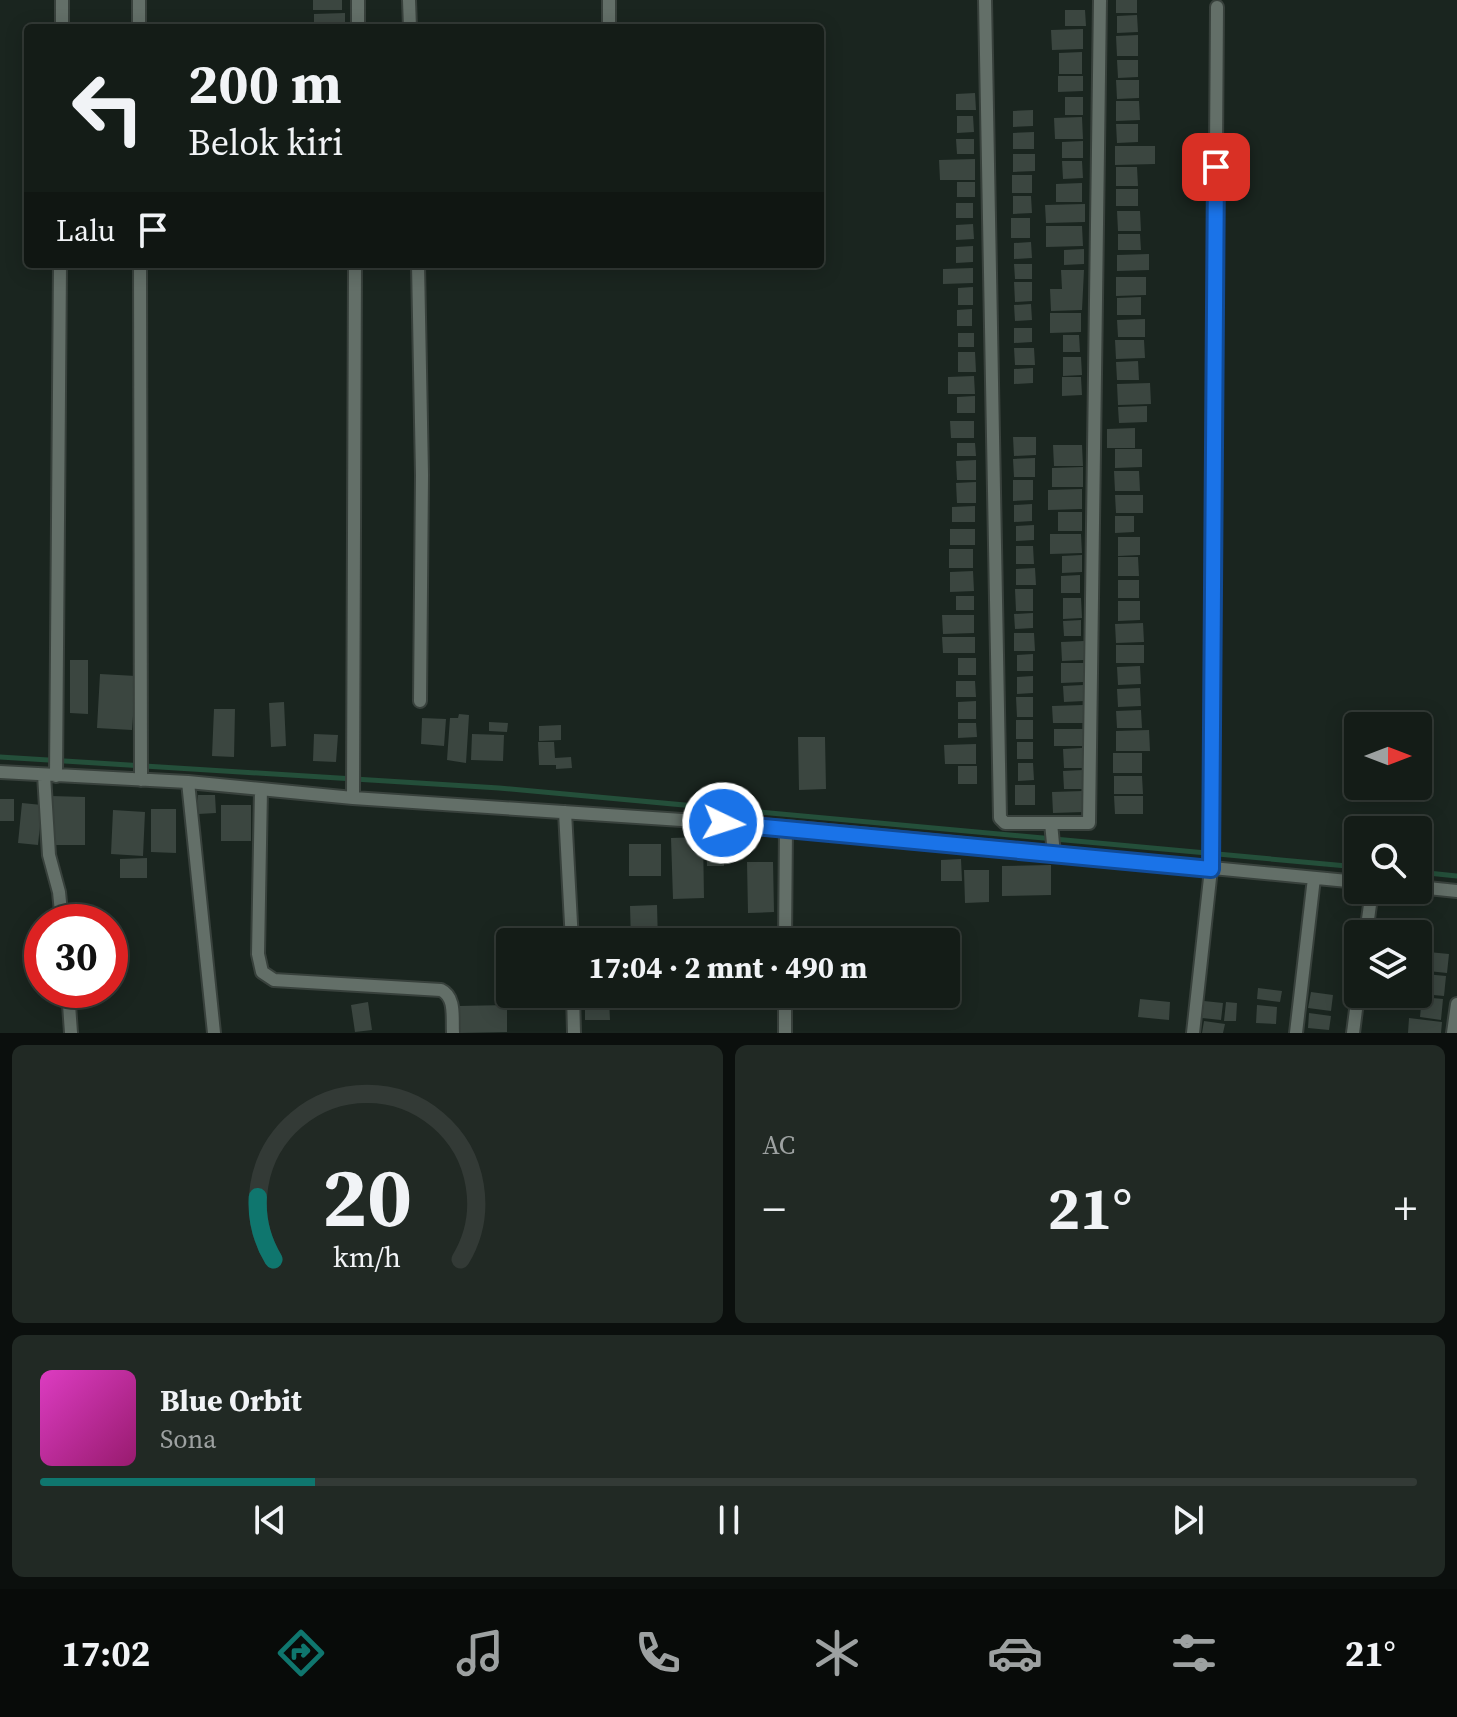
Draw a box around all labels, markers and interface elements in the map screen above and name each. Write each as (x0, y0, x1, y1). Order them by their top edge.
text: 200 m (188, 45, 342, 122)
icon: left (56, 56, 160, 160)
text: Belok kiri (188, 118, 343, 167)
pin (1182, 133, 1250, 201)
icon: arrive (1194, 145, 1238, 189)
icon: arrive (131, 208, 175, 252)
text: Lalu (56, 210, 115, 251)
north arrow (1344, 712, 1432, 800)
map controls (1344, 712, 1432, 1008)
position arrow (681, 781, 765, 865)
button: search (1344, 816, 1432, 904)
speed limit sign: 30 (24, 904, 128, 1008)
button: layers (1344, 920, 1432, 1008)
text: 17:04 · 2 mnt · 490 m (588, 947, 868, 988)
text: AC (763, 1127, 795, 1163)
text: 20 (322, 1140, 412, 1254)
text: 21° (1047, 1167, 1132, 1249)
text: − (763, 1178, 786, 1239)
text: + (1394, 1178, 1417, 1239)
text: km/h (333, 1237, 401, 1277)
text: Blue Orbit (160, 1380, 302, 1421)
text: Sona (160, 1421, 217, 1457)
icon: previous (248, 1498, 292, 1542)
icon: pause (707, 1498, 751, 1542)
icon: next (1166, 1498, 1210, 1542)
icon: directions (273, 1625, 329, 1681)
icon: music (452, 1625, 508, 1681)
icon: phone (630, 1625, 686, 1681)
icon: climate (809, 1625, 865, 1681)
icon: car (987, 1625, 1043, 1681)
icon: filters (1166, 1625, 1222, 1681)
text: 17:02 (61, 1629, 150, 1678)
text: 21° (1345, 1629, 1396, 1678)

